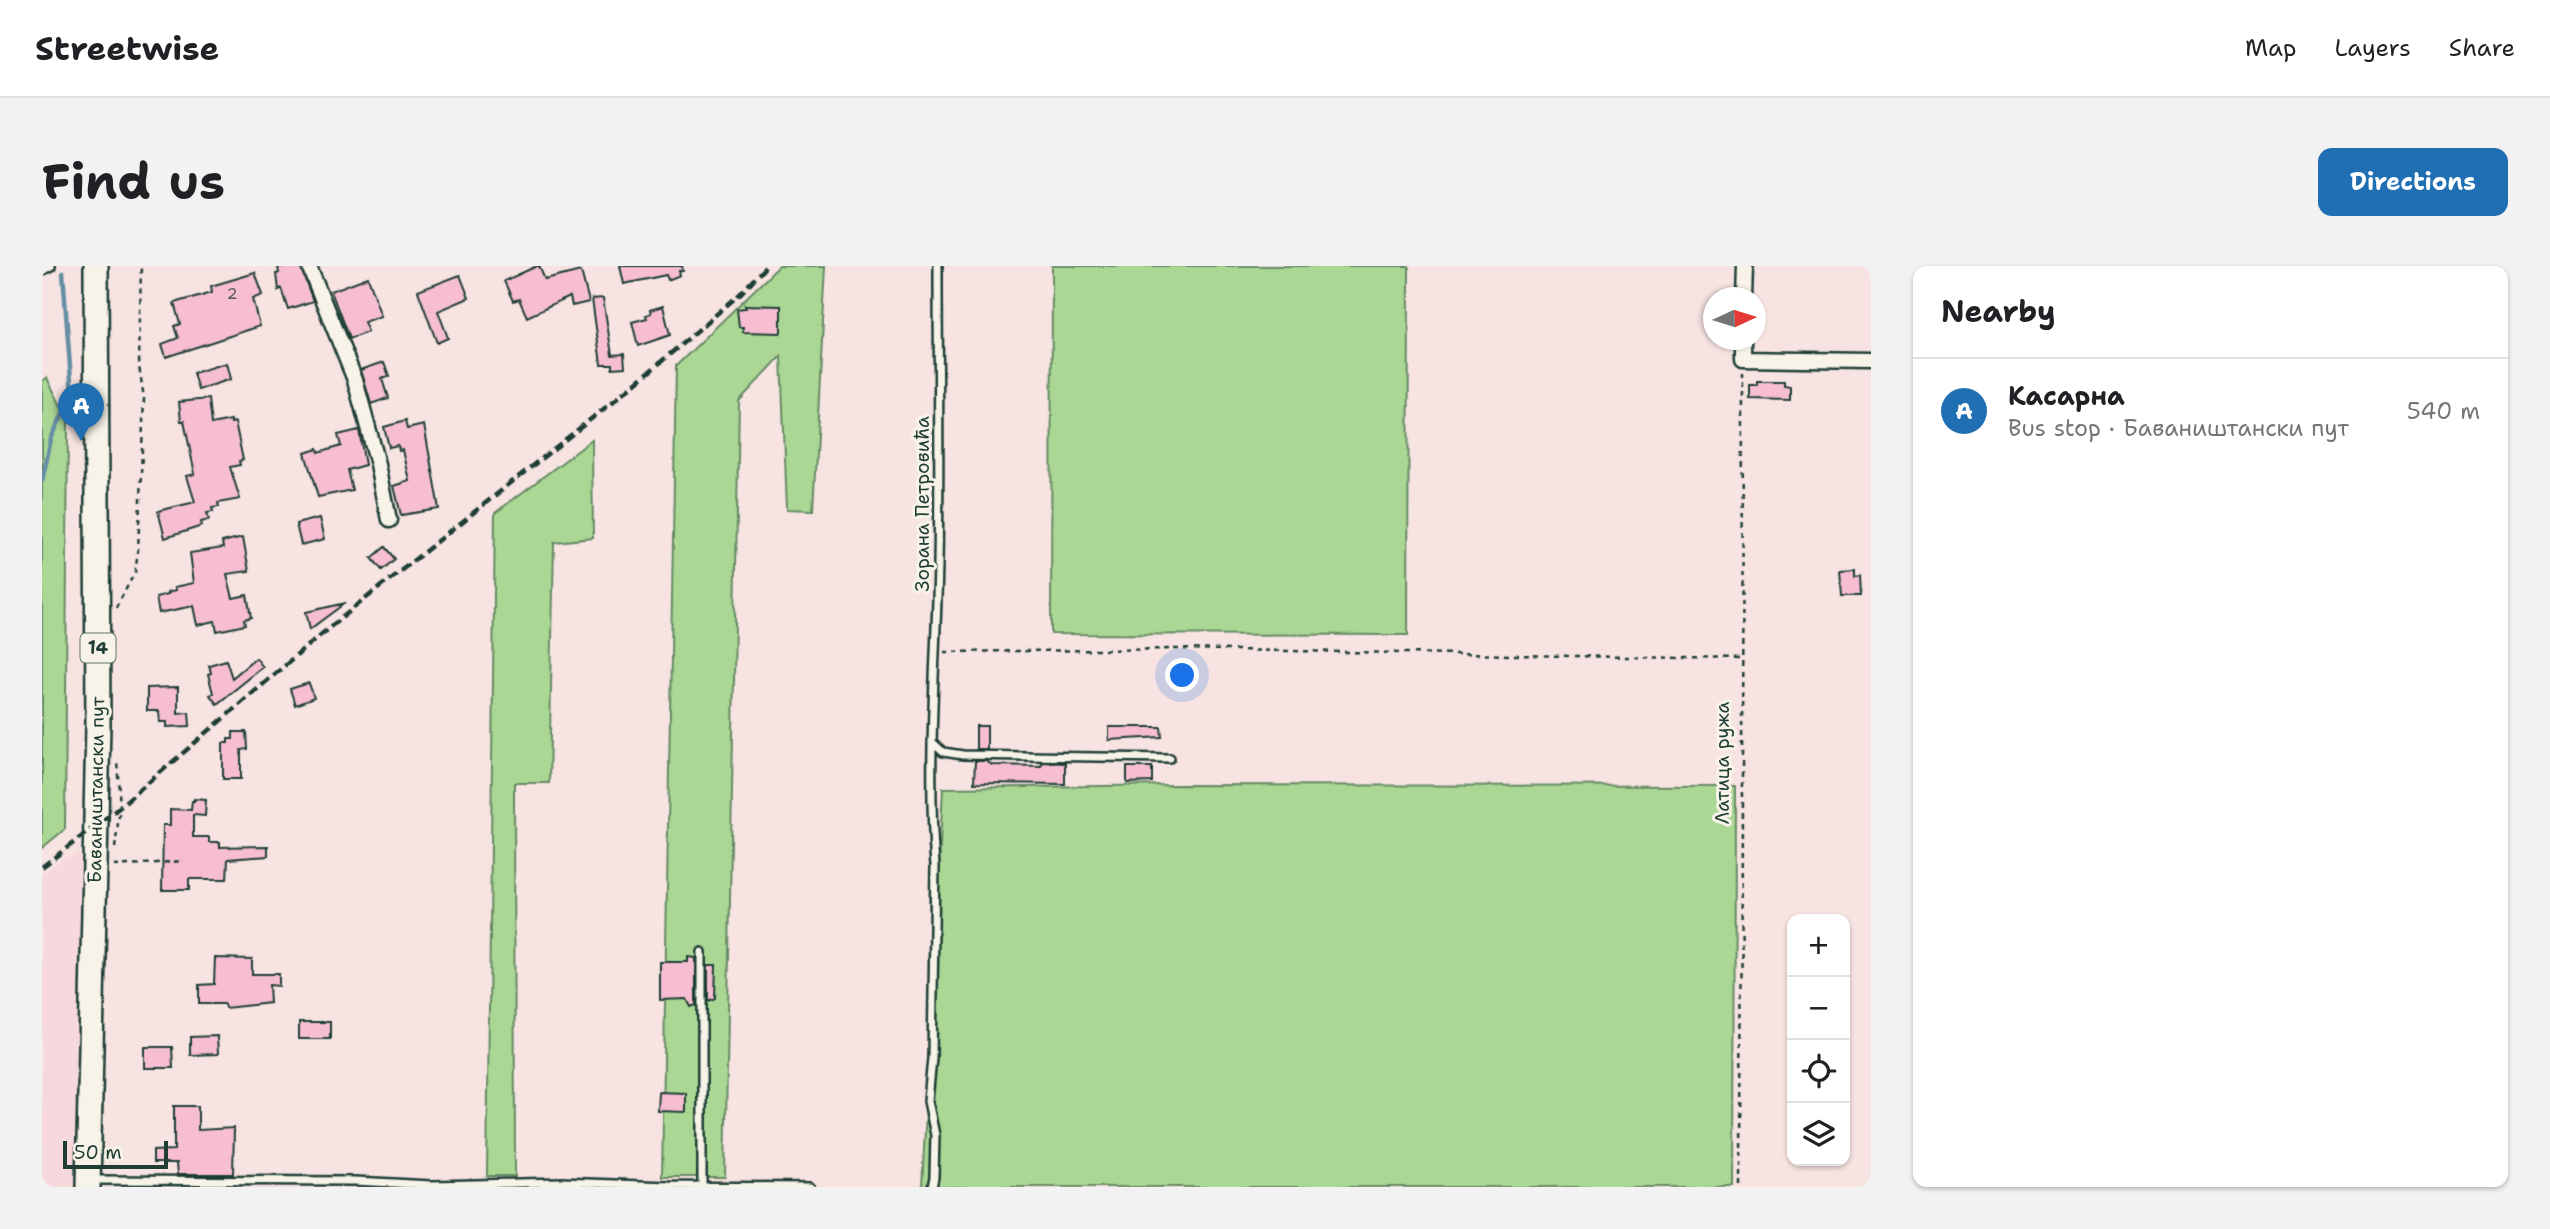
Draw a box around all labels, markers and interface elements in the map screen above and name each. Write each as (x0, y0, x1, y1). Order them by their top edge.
text: Streetwise (35, 26, 219, 71)
text: Map (2245, 32, 2296, 64)
text: Layers (2334, 32, 2411, 64)
text: Share (2449, 32, 2515, 64)
button: Directions (2318, 148, 2508, 216)
text: Find us (42, 149, 225, 215)
house number: 2 (226, 283, 238, 304)
north arrow (1703, 287, 1766, 350)
text: Nearby (1941, 291, 2056, 332)
text: Касарна (2008, 378, 2125, 413)
pin: A (58, 383, 104, 441)
text: A (1955, 396, 1973, 426)
text: 540 m (2407, 396, 2480, 426)
text: Bus stop · Баваништански пут (2008, 413, 2349, 443)
street label: Зорана Петровића (910, 416, 935, 592)
road number: 14 (80, 634, 116, 662)
your location (1165, 658, 1199, 692)
street label: Баваништански пут (82, 696, 110, 884)
street label: Латица ружа (1710, 702, 1735, 824)
map controls (1787, 914, 1850, 1166)
button: + (1787, 914, 1850, 977)
button: − (1787, 977, 1850, 1040)
button: locate (1787, 1040, 1850, 1103)
button: layers (1787, 1103, 1850, 1166)
scale bar (63, 1138, 168, 1170)
text: 50 m (74, 1140, 122, 1165)

